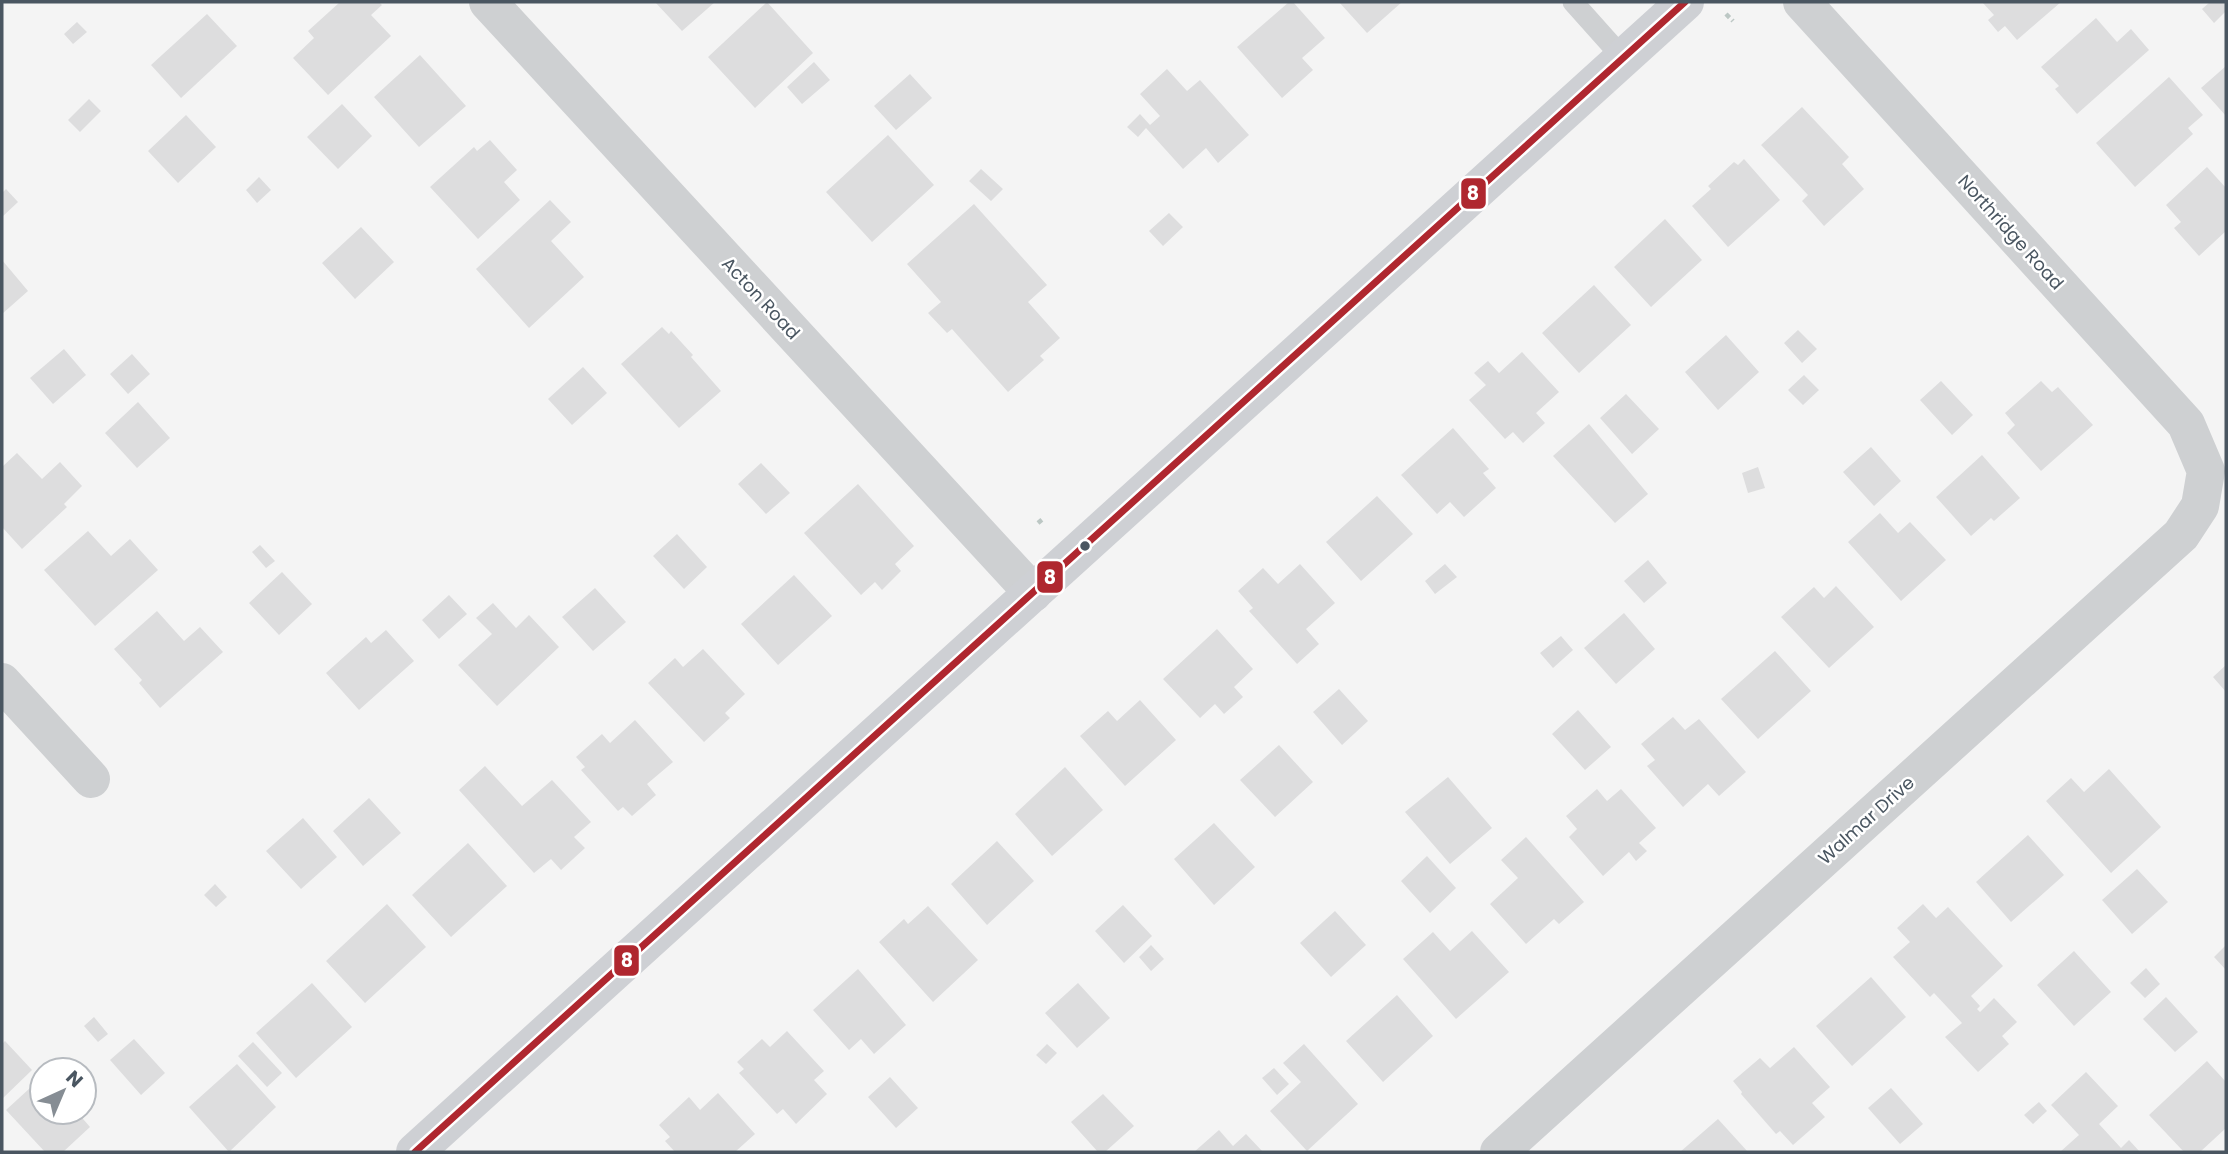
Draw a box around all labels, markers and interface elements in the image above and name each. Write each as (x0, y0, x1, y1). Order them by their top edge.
street label: Northridge Road (1952, 169, 2070, 295)
line badge: 8 (1460, 177, 1487, 210)
text: 8 (1467, 180, 1479, 207)
street label: Acton Road (716, 251, 806, 345)
unlabelled marker (1078, 539, 1092, 553)
line badge: 8 (1036, 560, 1064, 594)
text: 8 (1044, 564, 1056, 591)
street label: Walmar Drive (1812, 770, 1920, 870)
line badge: 8 (613, 944, 640, 977)
text: 8 (621, 947, 633, 974)
north arrow (28, 1056, 98, 1126)
text: N (60, 1064, 89, 1094)

